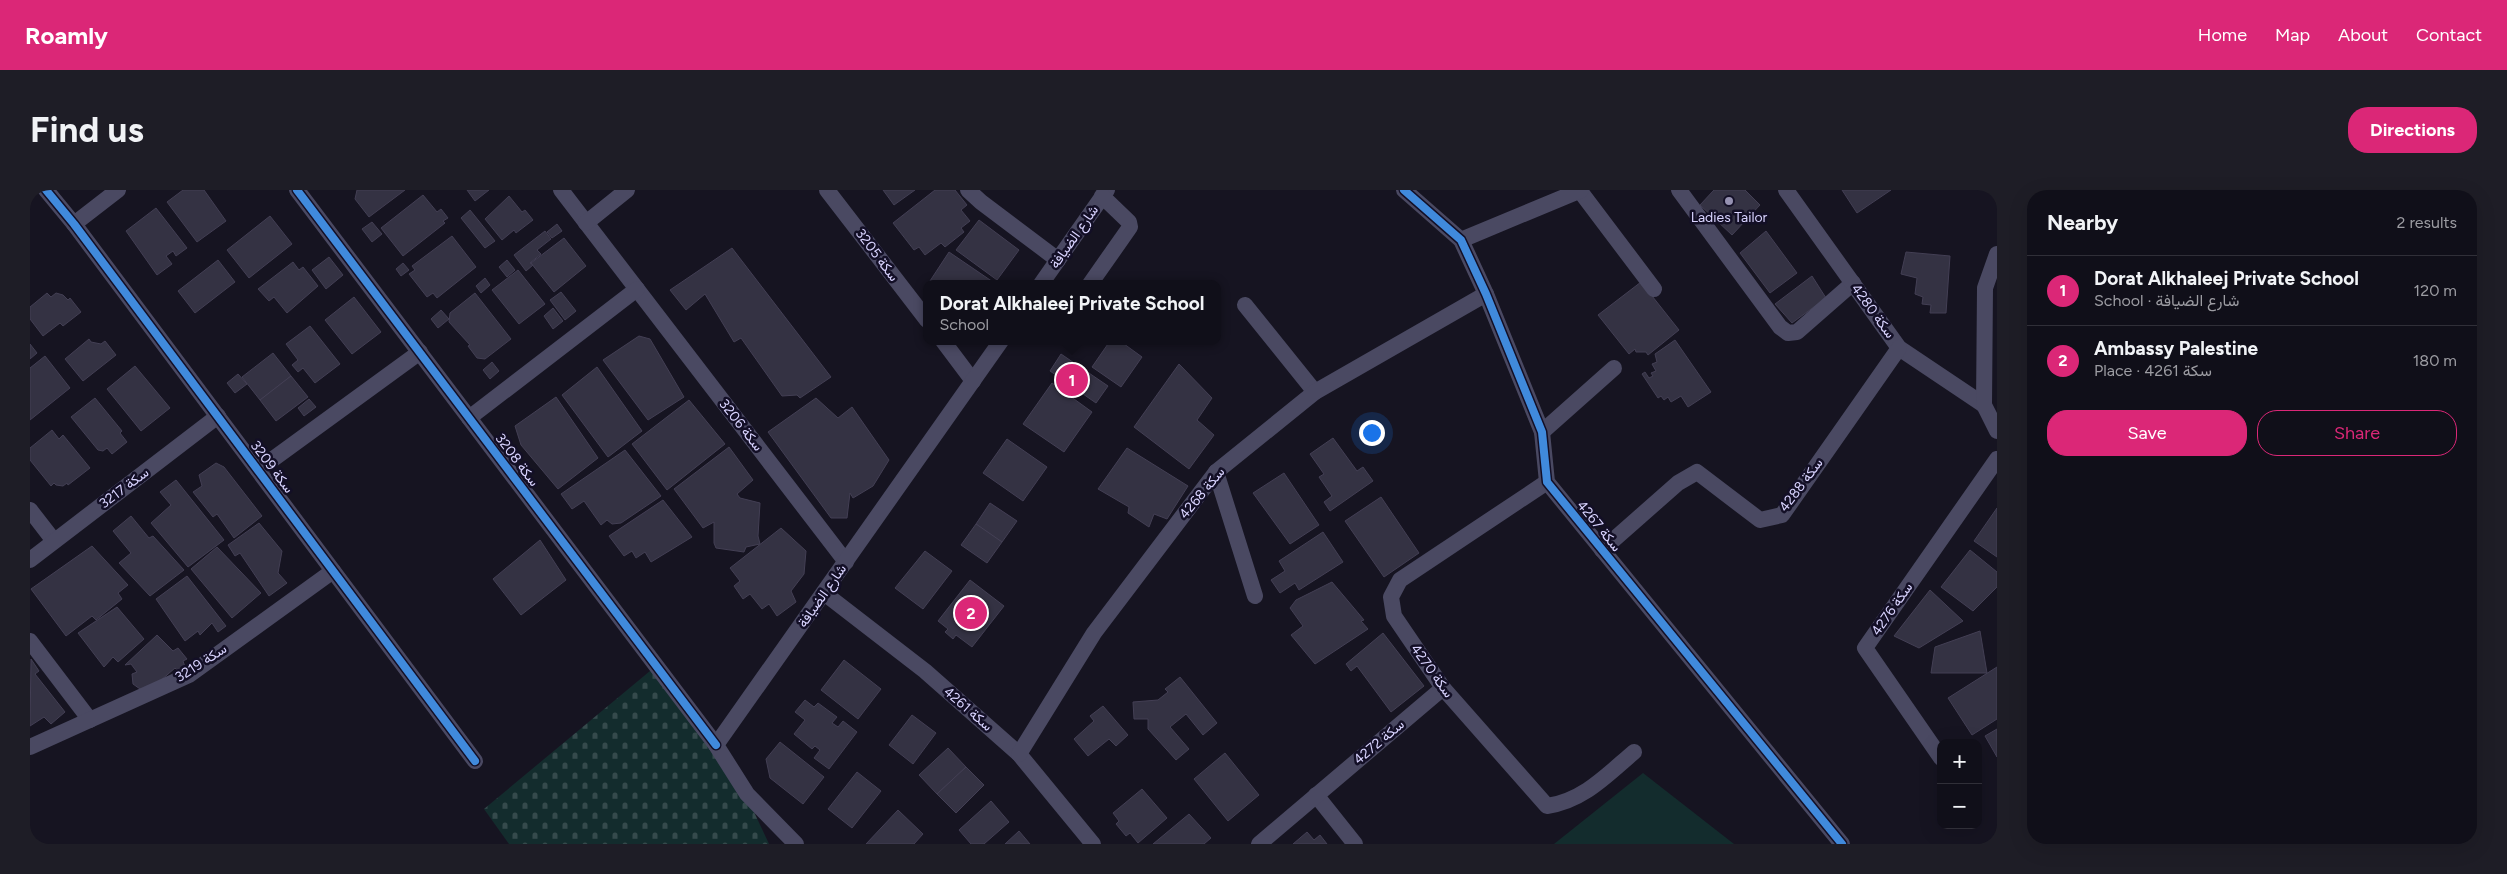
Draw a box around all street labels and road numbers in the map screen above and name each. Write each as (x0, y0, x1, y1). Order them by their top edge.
street label: شارع الضيافة (1046, 202, 1104, 273)
street label: سكة 3205 (852, 225, 902, 285)
street label: سكة 4280 (1848, 281, 1898, 341)
street label: سكة 3206 (715, 396, 767, 454)
street label: سكة 3208 (492, 430, 542, 490)
street label: سكة 3209 (247, 437, 297, 497)
street label: سكة 4288 (1775, 455, 1827, 515)
street label: سكة 3217 (96, 464, 152, 512)
street label: سكة 4268 (1176, 464, 1228, 522)
street label: سكة 4267 (1573, 497, 1625, 555)
street label: شارع الضيافة (794, 561, 852, 632)
street label: سكة 4276 (1868, 579, 1916, 639)
street label: سكة 3219 (172, 640, 230, 686)
street label: سكة 4270 (1407, 641, 1457, 701)
street label: سكة 4261 (940, 683, 996, 735)
street label: سكة 4272 (1350, 716, 1408, 768)

